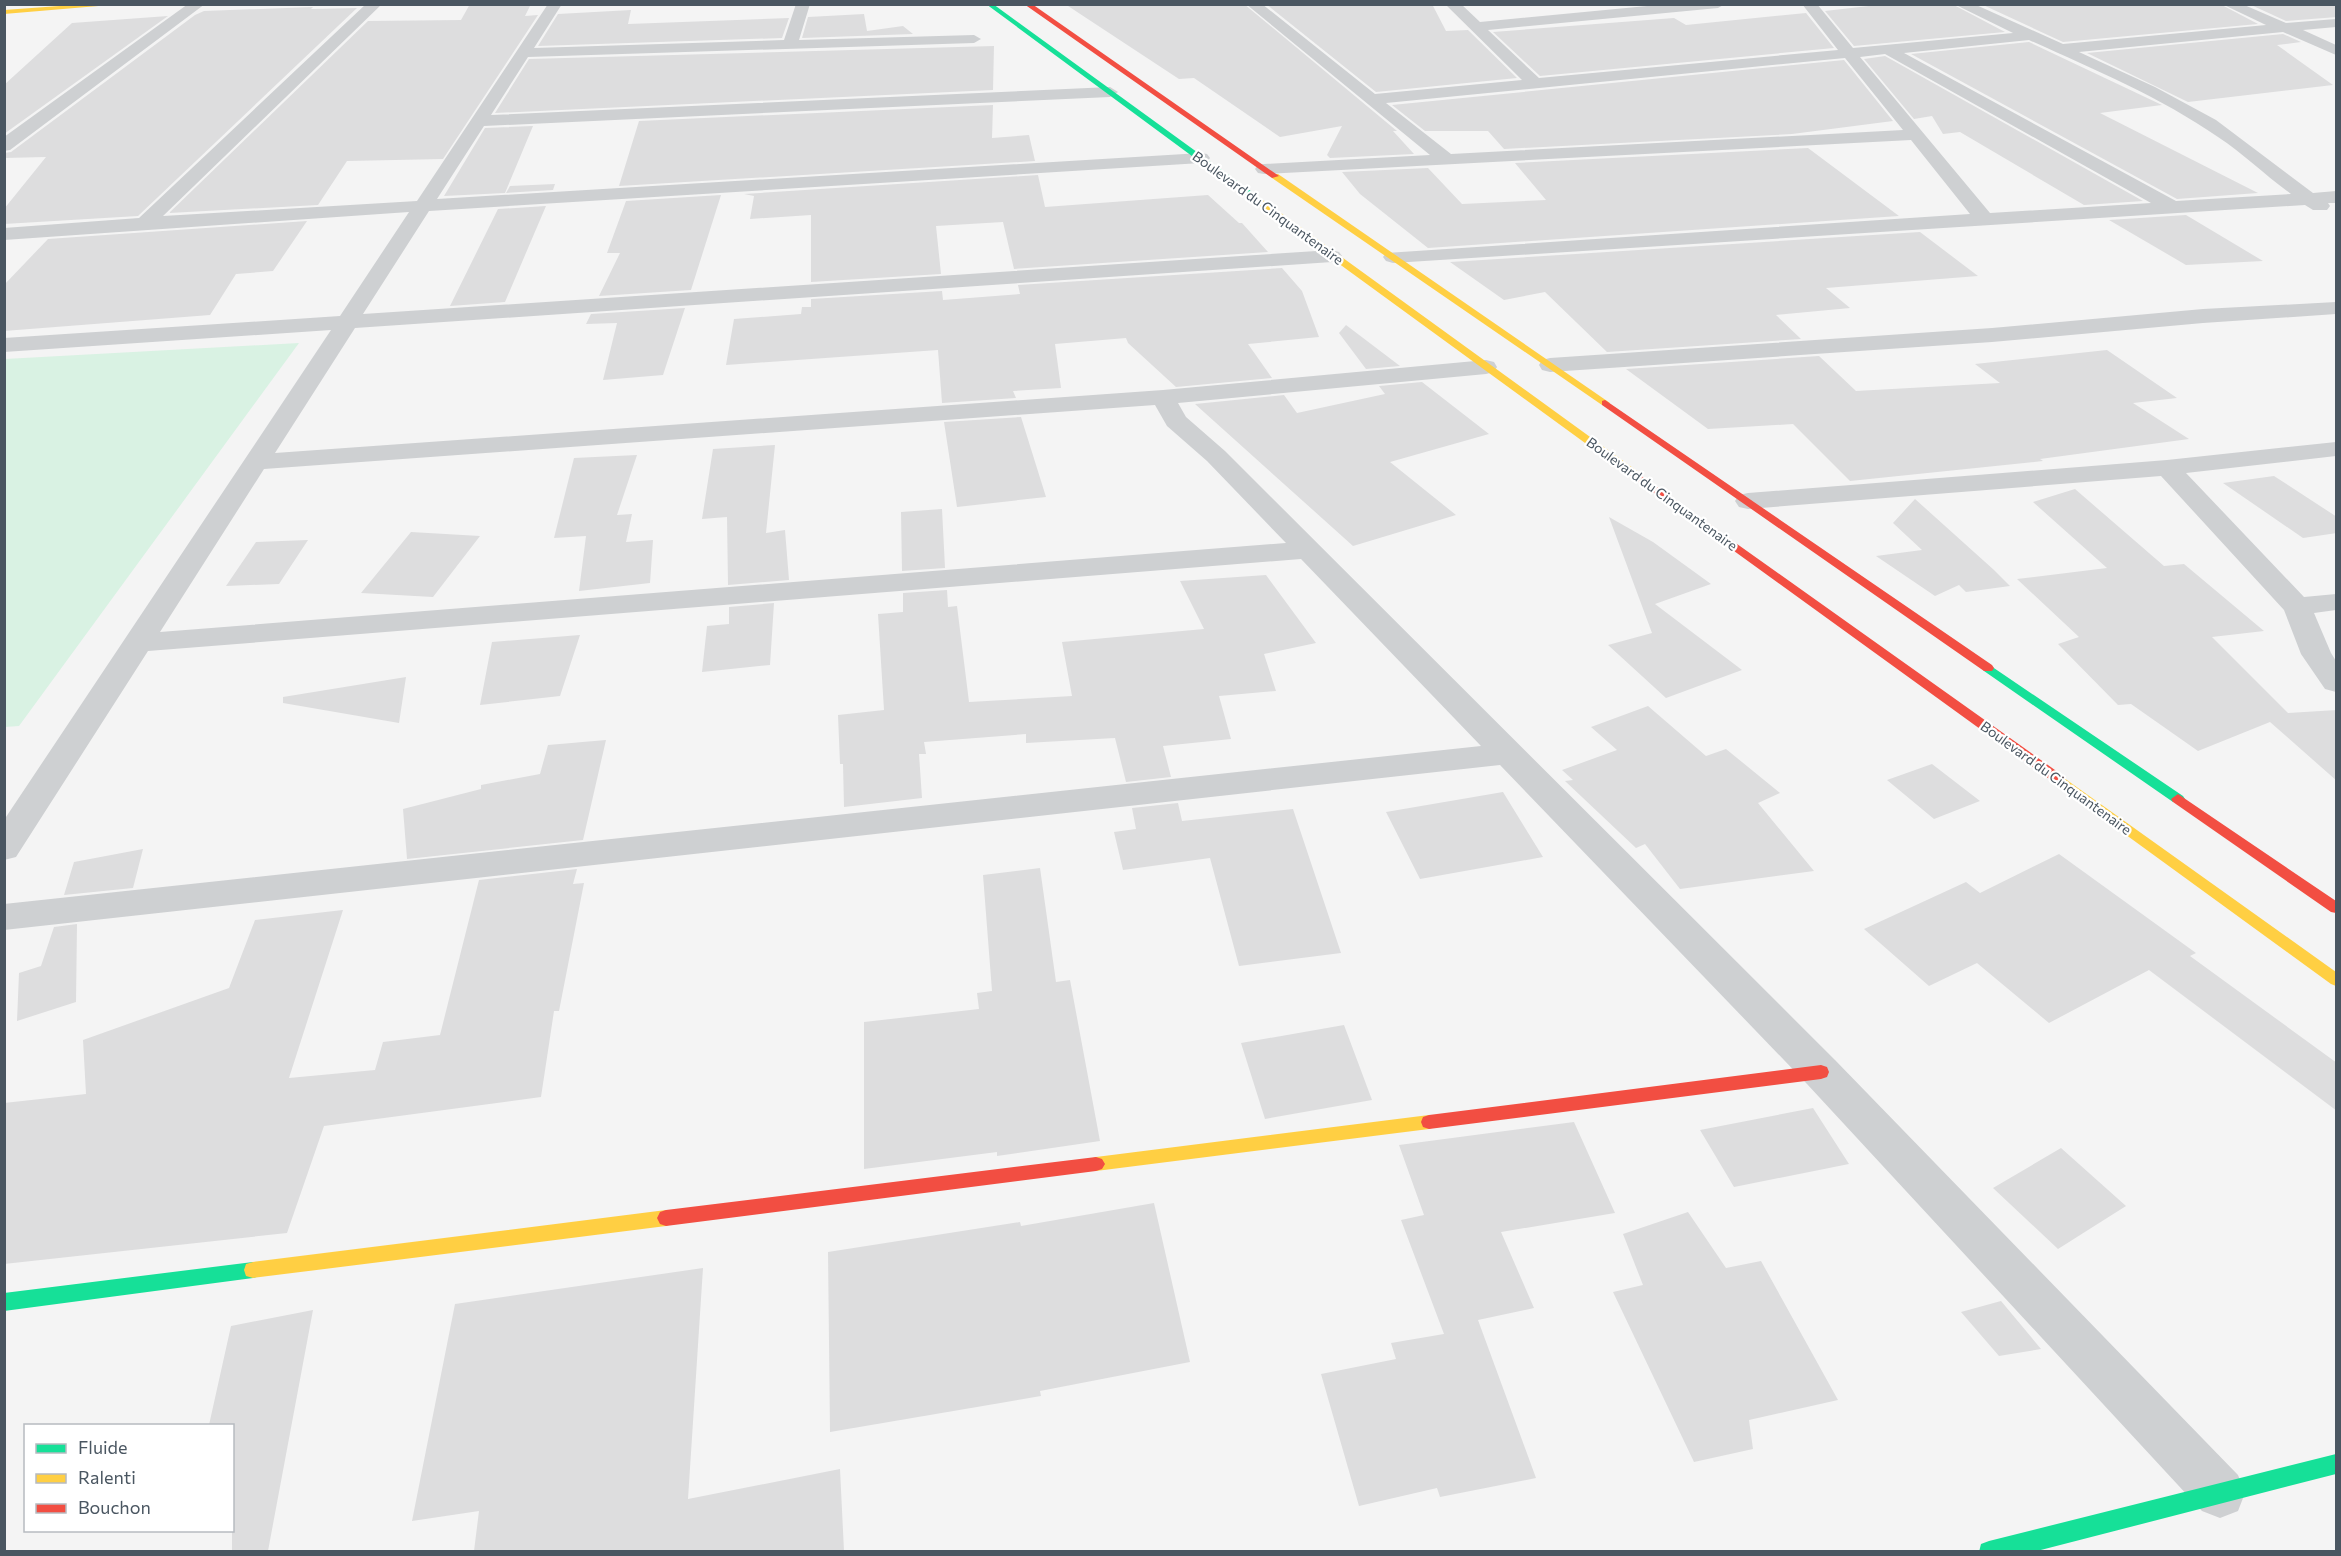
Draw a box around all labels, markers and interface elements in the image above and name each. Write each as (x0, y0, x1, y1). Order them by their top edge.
street label: Boulevard du Cinquantenaire (1190, 147, 1347, 268)
street label: Boulevard du Cinquantenaire (1584, 433, 1741, 554)
street label: Boulevard du Cinquantenaire (1978, 717, 2135, 838)
legend (24, 1424, 234, 1532)
text: Fluide (78, 1436, 127, 1458)
text: Ralenti (78, 1466, 136, 1488)
text: Bouchon (78, 1496, 151, 1518)

